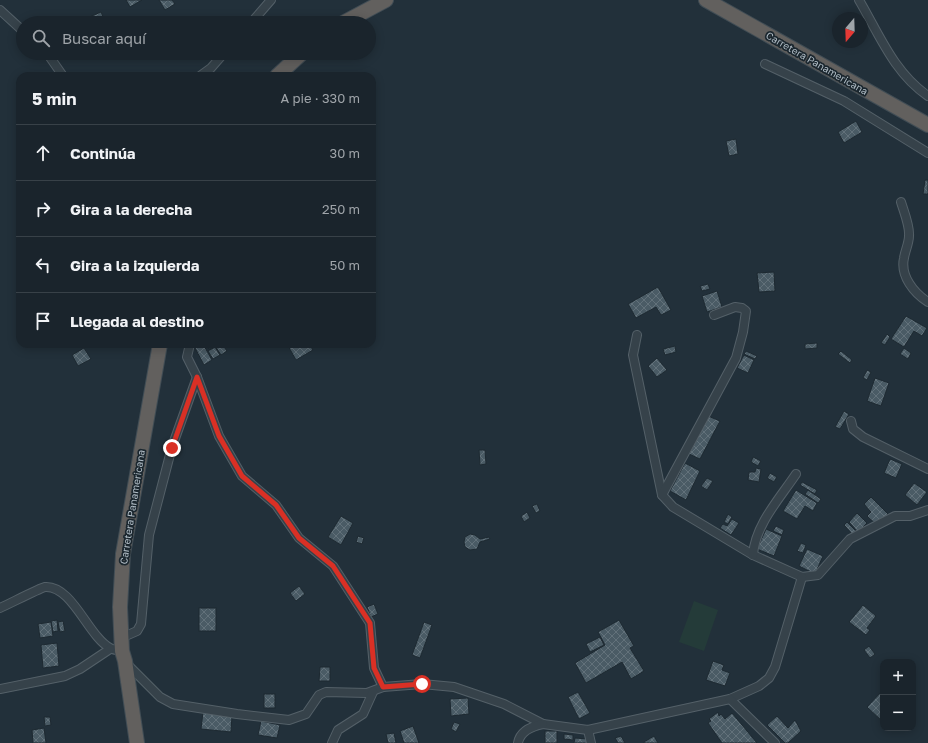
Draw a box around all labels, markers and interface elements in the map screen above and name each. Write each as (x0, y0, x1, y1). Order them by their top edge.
north arrow (832, 12, 868, 48)
search box (16, 16, 376, 60)
icon: search (30, 27, 52, 49)
text: Buscar aquí (62, 29, 146, 47)
street label: Carretera Panamericana (764, 29, 870, 97)
text: 5 min (32, 88, 76, 109)
text: A pie · 330 m (281, 90, 360, 106)
icon: ahead (32, 142, 54, 164)
text: Continúa (70, 144, 136, 162)
text: 30 m (330, 145, 360, 161)
icon: right (32, 198, 54, 220)
text: Gira a la derecha (70, 200, 192, 218)
text: 250 m (322, 201, 360, 217)
icon: left (32, 254, 54, 276)
text: Gira a la izquierda (70, 256, 200, 274)
text: 50 m (330, 257, 360, 273)
icon: arrive (32, 310, 54, 332)
text: Llegada al destino (70, 312, 204, 330)
route end (163, 439, 181, 457)
street label: Carretera Panamericana (117, 449, 147, 565)
map controls (880, 659, 916, 731)
button: + (880, 659, 916, 695)
route start (413, 675, 431, 693)
button: − (880, 695, 916, 731)

